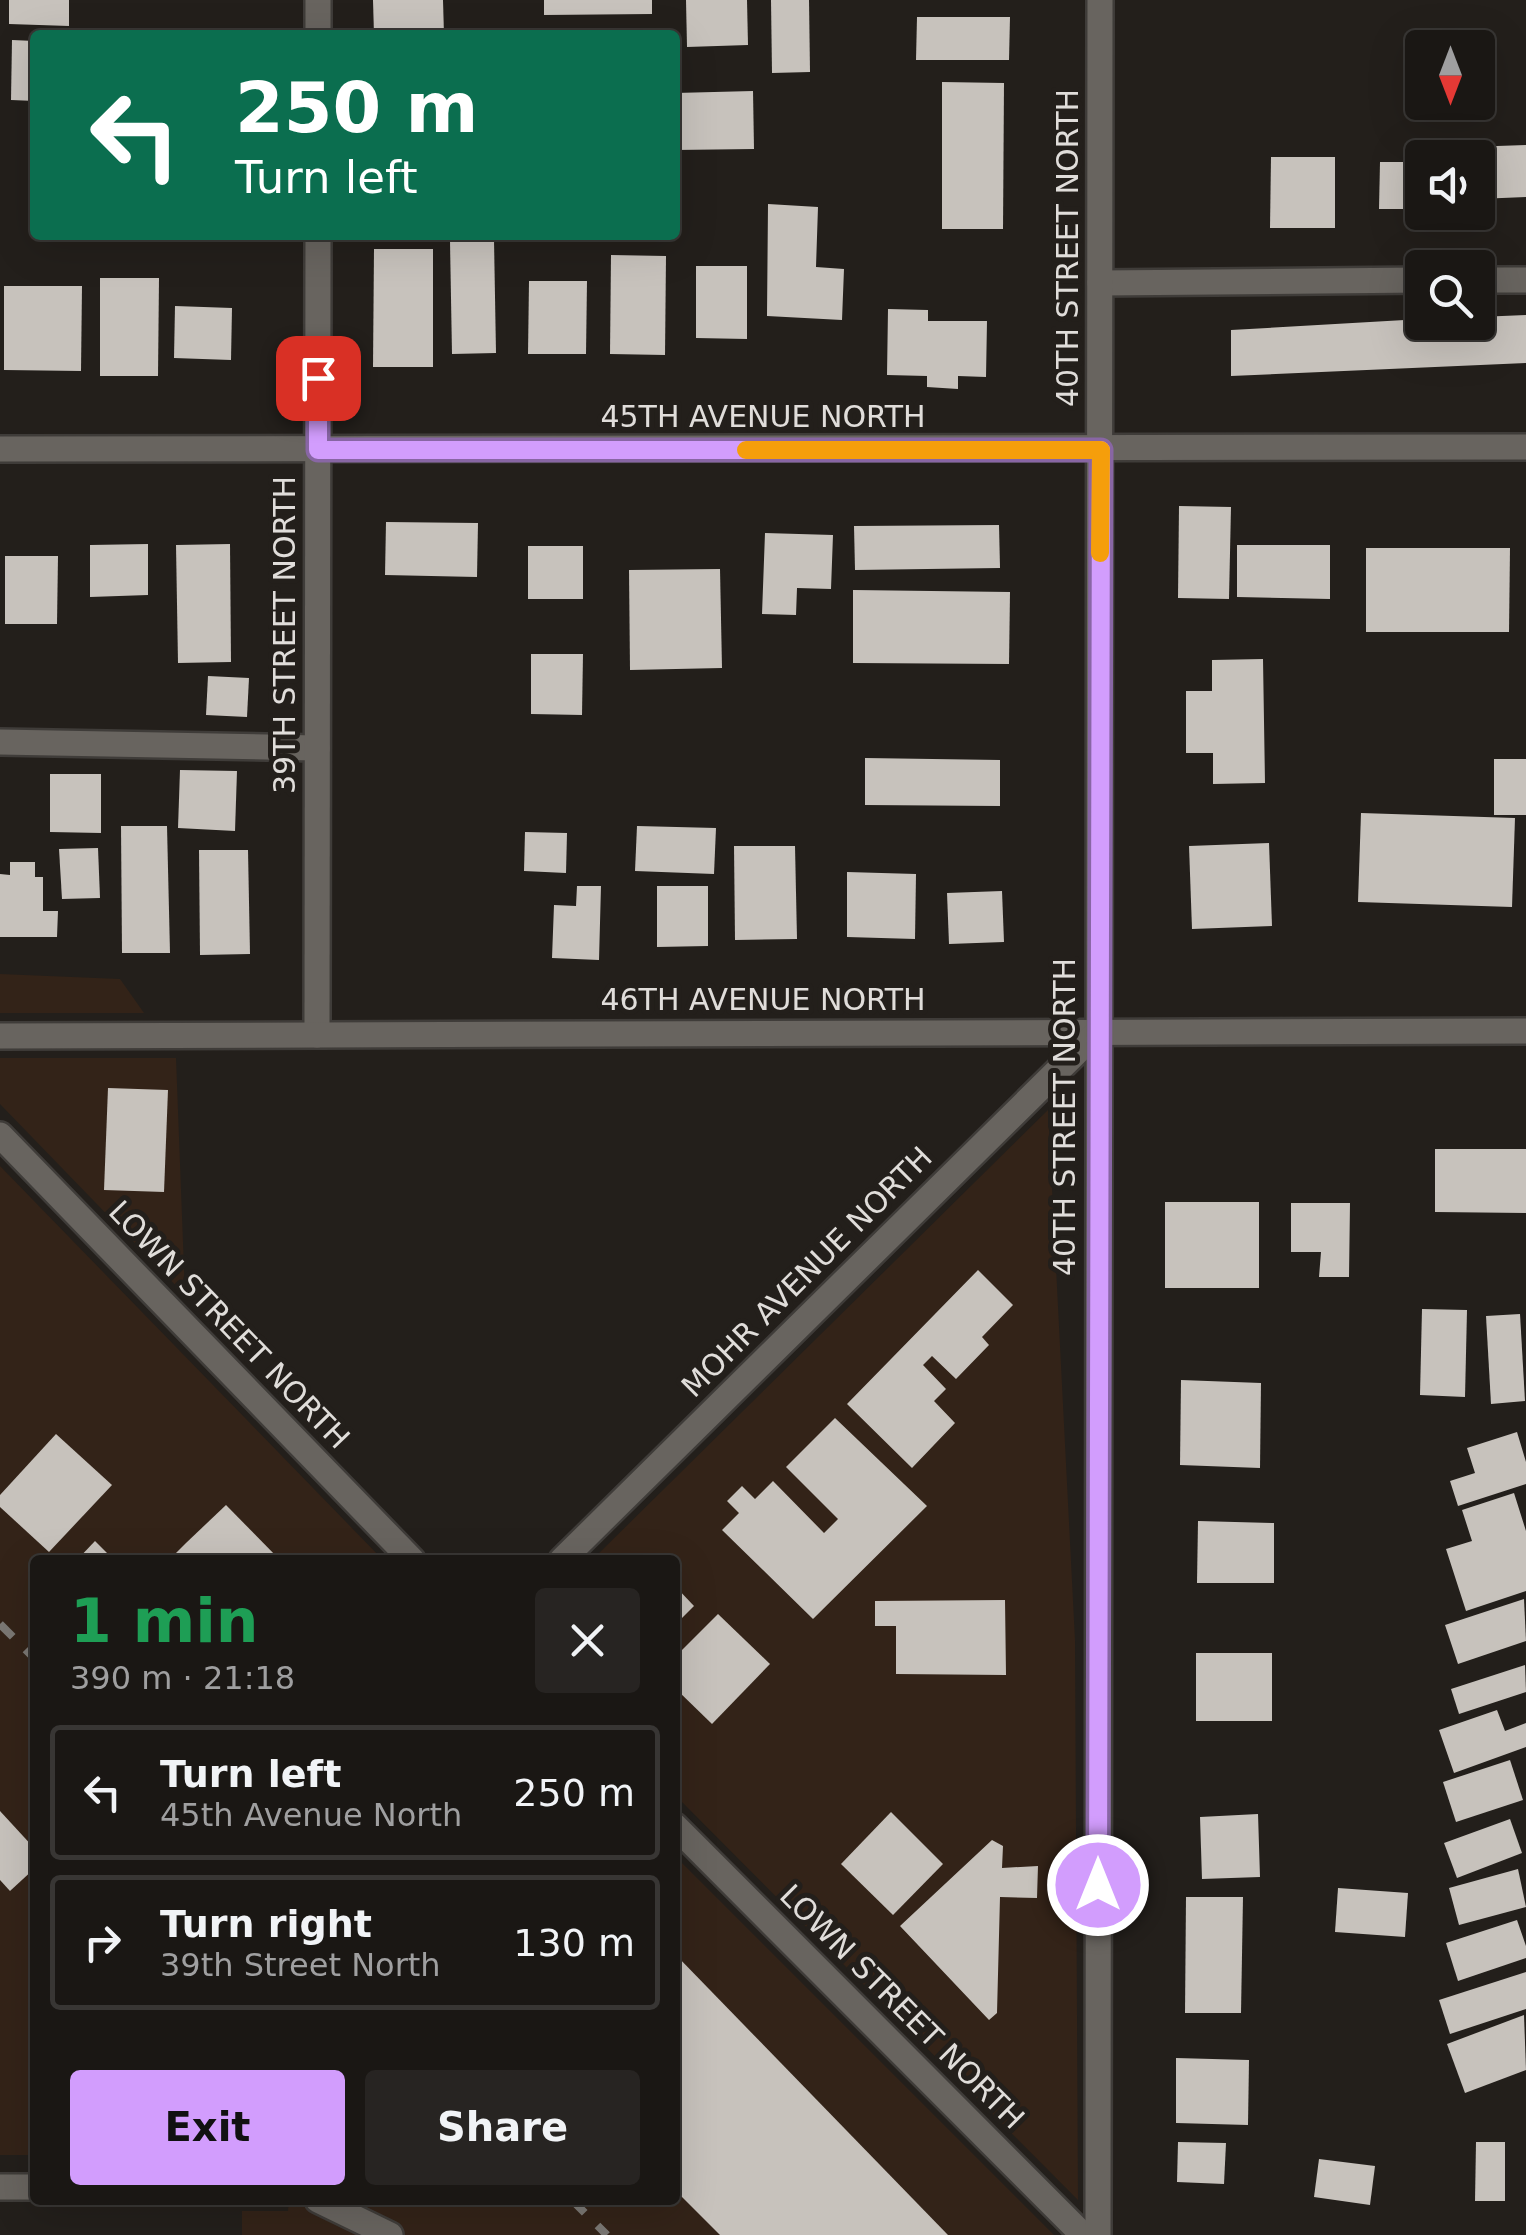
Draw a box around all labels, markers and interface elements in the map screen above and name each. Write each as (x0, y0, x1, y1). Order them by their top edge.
north arrow (1405, 30, 1495, 120)
map controls (1405, 30, 1495, 340)
text: 250 m (235, 67, 478, 149)
icon: left (70, 70, 200, 200)
street label: 40TH STREET NORTH (1050, 89, 1085, 407)
button: sound (1405, 140, 1495, 230)
text: Turn left (235, 151, 418, 204)
button: search (1405, 250, 1495, 340)
pin (276, 336, 361, 421)
icon: arrive (291, 351, 346, 406)
street label: 45TH AVENUE NORTH (600, 399, 926, 434)
street label: 39TH STREET NORTH (267, 476, 302, 794)
street label: 40TH STREET NORTH (1047, 958, 1082, 1276)
street label: 46TH AVENUE NORTH (600, 982, 926, 1017)
street label: MOHR AVENUE NORTH (674, 1139, 939, 1404)
street label: LOWN STREET NORTH (102, 1194, 357, 1456)
text: 1 min (70, 1586, 258, 1656)
button: close (535, 1588, 640, 1693)
text: 390 m · 21:18 (70, 1659, 295, 1697)
text: Turn left (160, 1752, 341, 1796)
icon: left (75, 1765, 130, 1820)
text: 250 m (513, 1771, 635, 1815)
text: 45th Avenue North (160, 1796, 462, 1834)
position arrow (1046, 1833, 1150, 1937)
street label: LOWN STREET NORTH (773, 1877, 1032, 2136)
text: Turn right (160, 1902, 372, 1946)
icon: right (75, 1915, 130, 1970)
text: 130 m (513, 1921, 635, 1965)
text: 39th Street North (160, 1946, 441, 1984)
button: Exit (70, 2070, 345, 2185)
button: Share (365, 2070, 640, 2185)

